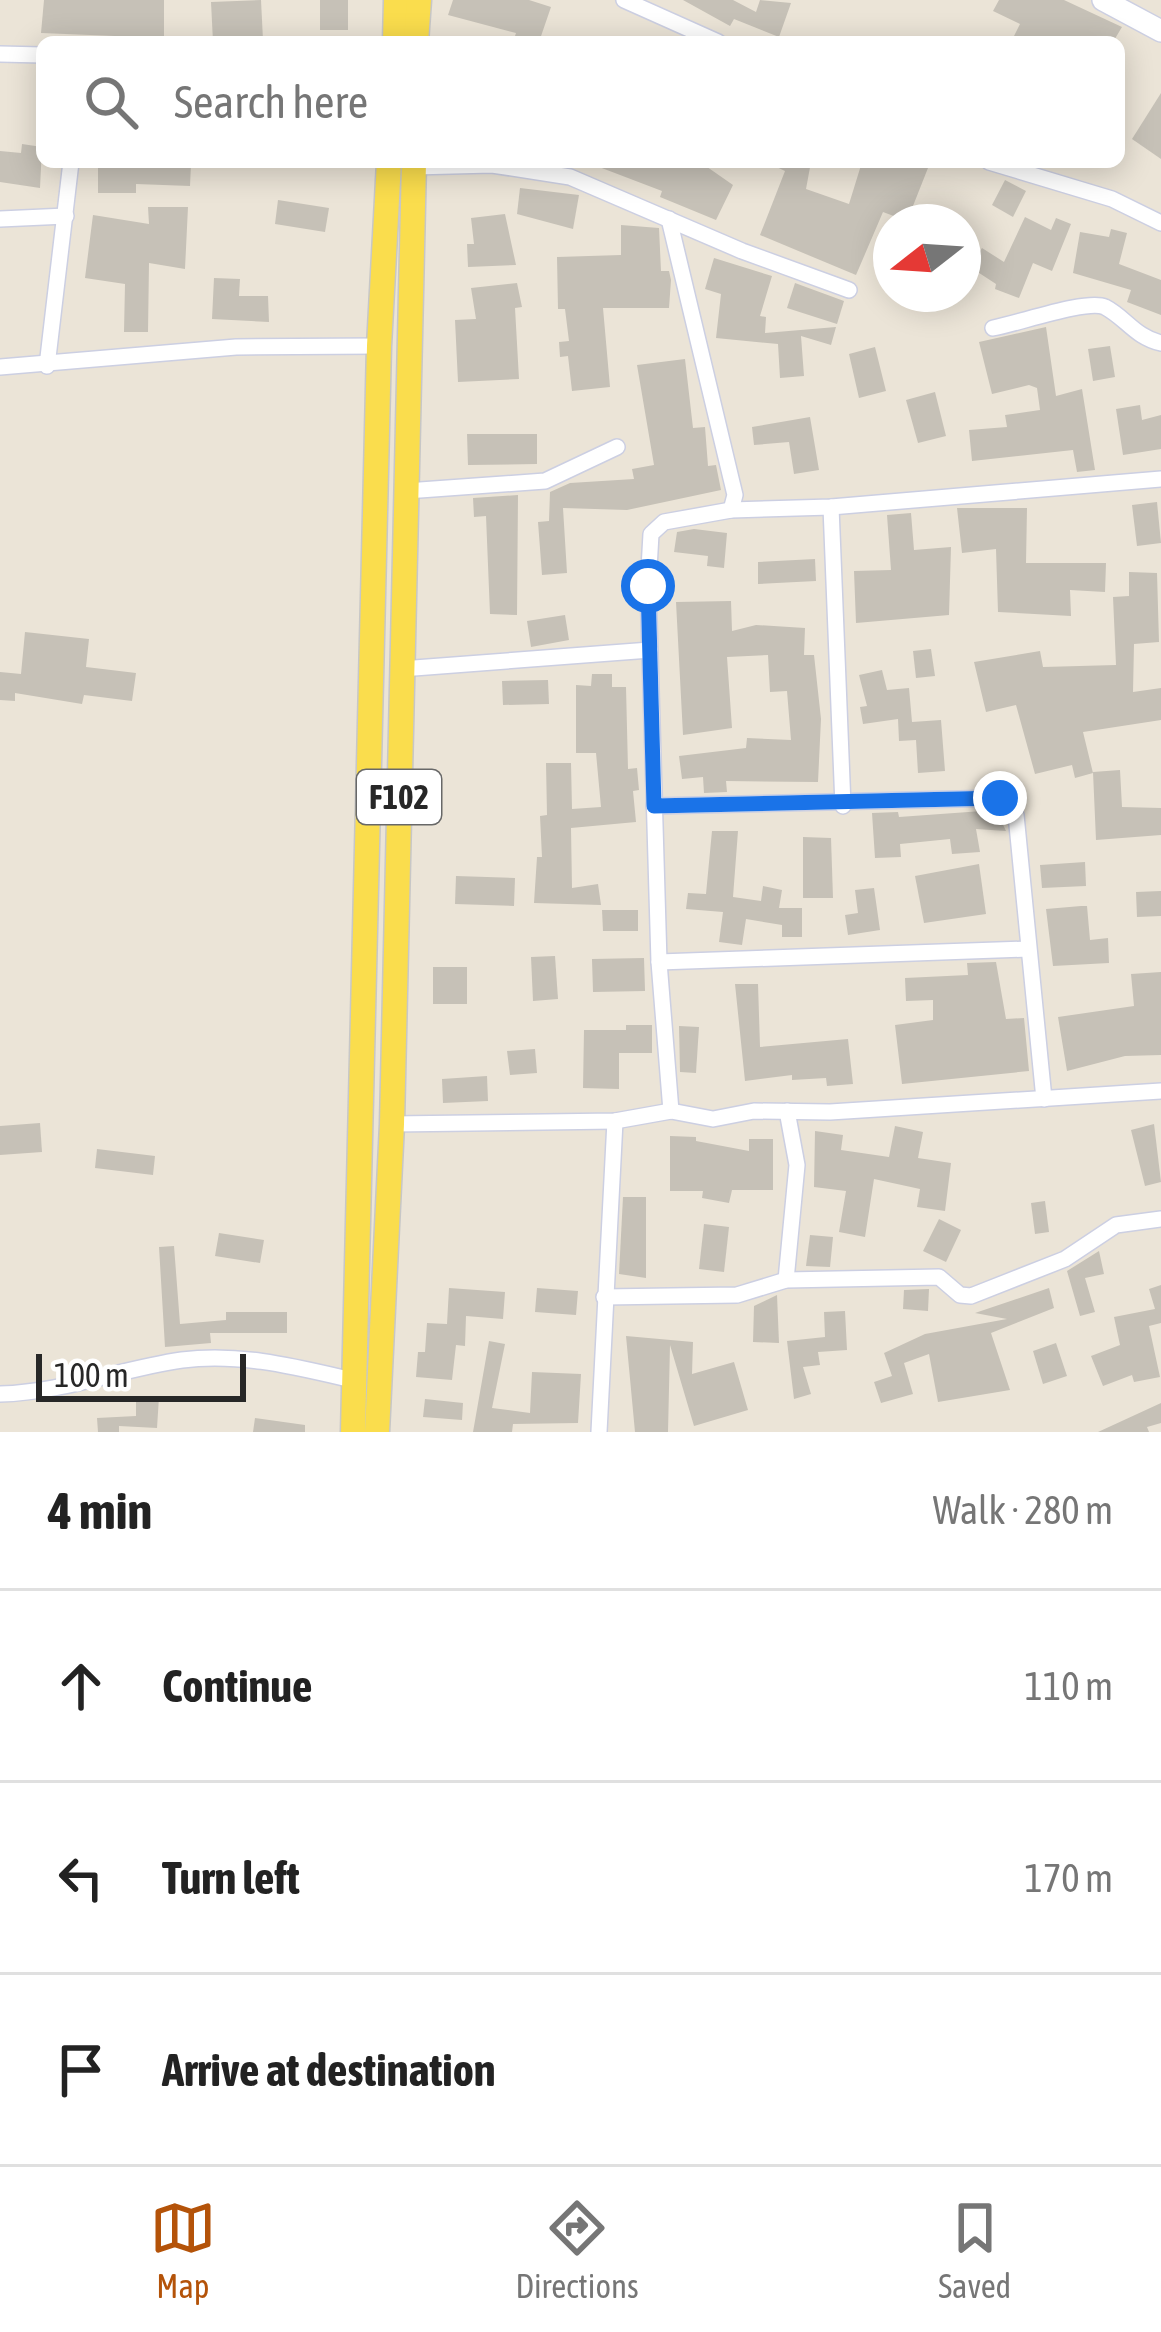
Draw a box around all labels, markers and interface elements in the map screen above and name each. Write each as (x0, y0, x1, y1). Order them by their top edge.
search box (36, 36, 1125, 168)
icon: search (78, 69, 144, 135)
text: Search here (174, 76, 368, 128)
north arrow (873, 204, 981, 312)
route start (621, 559, 675, 613)
road number: F102 (357, 770, 441, 824)
route end (973, 771, 1027, 825)
scale bar (36, 1348, 246, 1401)
text: 100 m (54, 1356, 129, 1394)
text: 4 min (48, 1481, 152, 1540)
text: Walk · 280 m (933, 1488, 1113, 1532)
icon: ahead (48, 1653, 114, 1719)
text: Continue (162, 1660, 313, 1712)
text: 110 m (1025, 1664, 1113, 1708)
icon: left (48, 1845, 114, 1911)
text: Turn left (162, 1852, 300, 1904)
text: 170 m (1025, 1856, 1113, 1900)
icon: arrive (48, 2037, 114, 2103)
text: Arrive at destination (162, 2044, 496, 2096)
tab: Map (150, 2195, 216, 2305)
tab: Directions (515, 2195, 639, 2305)
tab: Saved (938, 2195, 1011, 2305)

